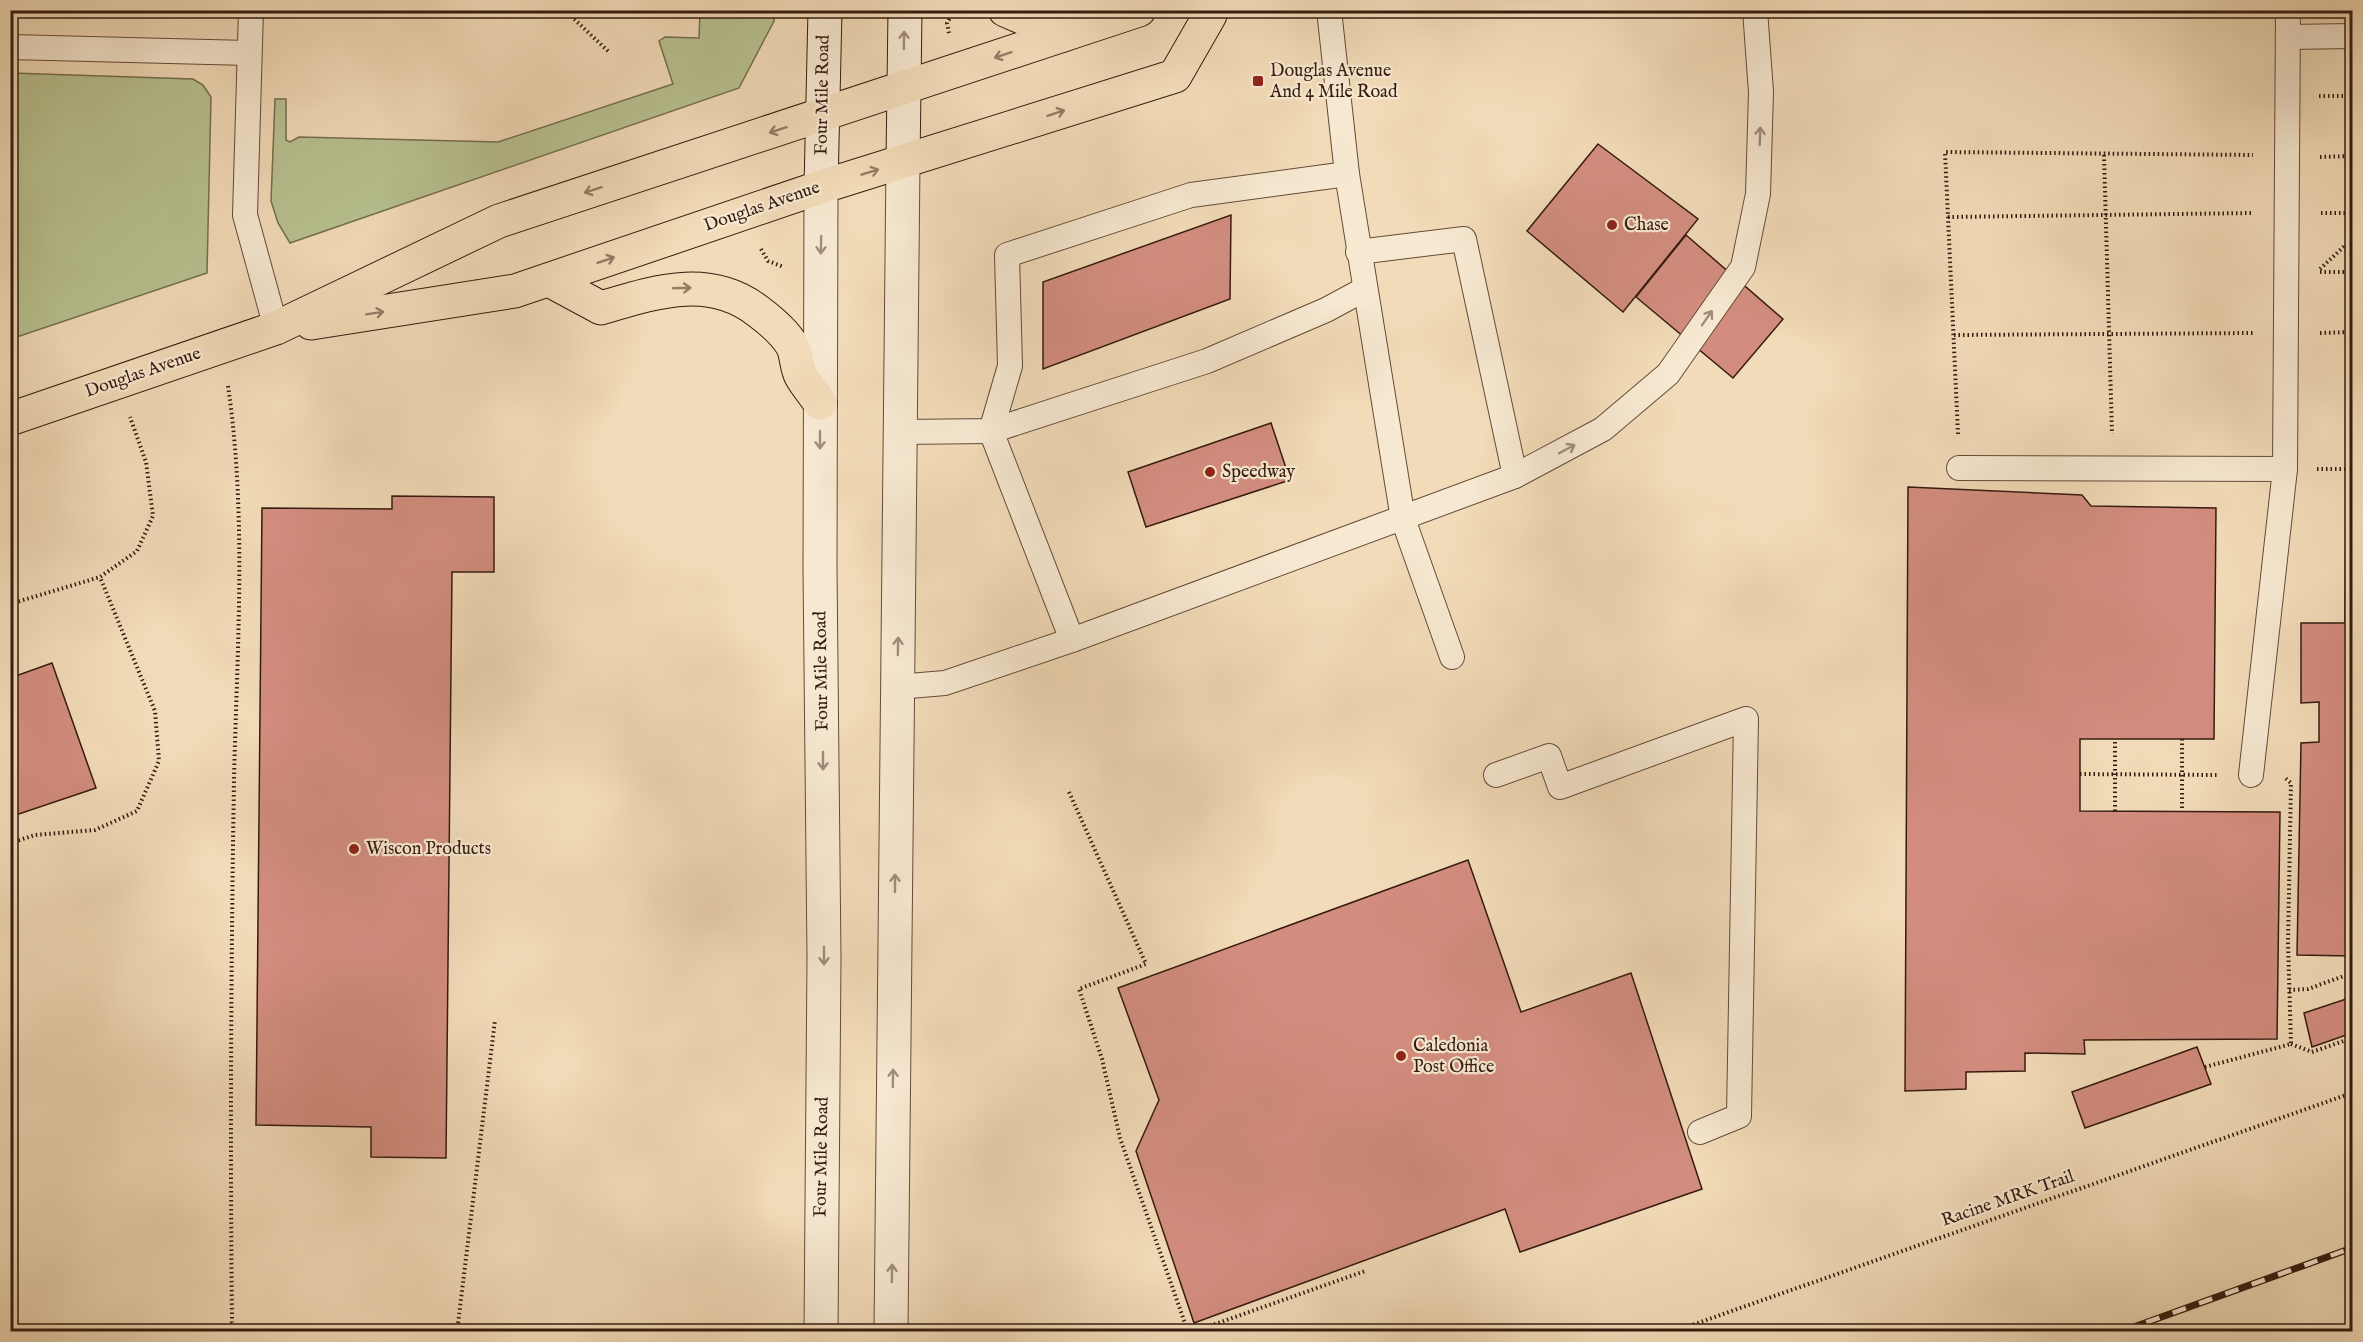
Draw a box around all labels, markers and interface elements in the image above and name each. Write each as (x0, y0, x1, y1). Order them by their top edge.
one-way arrow (899, 31, 910, 51)
street label: Four Mile Road (810, 34, 836, 155)
one-way arrow (994, 50, 1013, 61)
place label: Douglas Avenue And 4 Mile Road (1269, 60, 1398, 104)
marker: Douglas Avenue And 4 Mile Road (1251, 74, 1265, 88)
one-way arrow (1046, 107, 1065, 118)
one-way arrow (769, 125, 788, 136)
one-way arrow (1754, 126, 1766, 146)
one-way arrow (860, 166, 879, 177)
street label: Douglas Avenue (701, 176, 823, 238)
one-way arrow (584, 186, 603, 197)
place label: Chase (1624, 214, 1669, 237)
marker: Chase (1605, 218, 1619, 232)
one-way arrow (815, 235, 826, 255)
one-way arrow (596, 254, 615, 265)
one-way arrow (671, 283, 691, 294)
one-way arrow (365, 307, 385, 318)
one-way arrow (1701, 310, 1713, 327)
street label: Douglas Avenue (82, 342, 204, 404)
one-way arrow (814, 430, 826, 450)
one-way arrow (1557, 443, 1575, 454)
place label: Speedway (1222, 461, 1295, 484)
marker: Speedway (1203, 465, 1217, 479)
street label: Four Mile Road (809, 610, 835, 731)
one-way arrow (892, 637, 904, 657)
one-way arrow (817, 751, 829, 771)
place label: Wiscon Products (366, 838, 491, 861)
marker: Wiscon Products (347, 842, 361, 856)
one-way arrow (889, 874, 901, 894)
one-way arrow (818, 946, 830, 966)
place label: Caledonia Post Office (1413, 1035, 1494, 1079)
marker: Caledonia Post Office (1394, 1049, 1408, 1063)
one-way arrow (888, 1069, 899, 1089)
street label: Four Mile Road (809, 1096, 835, 1217)
street label: Racine MRK Trail (1939, 1165, 2078, 1233)
one-way arrow (886, 1264, 898, 1284)

